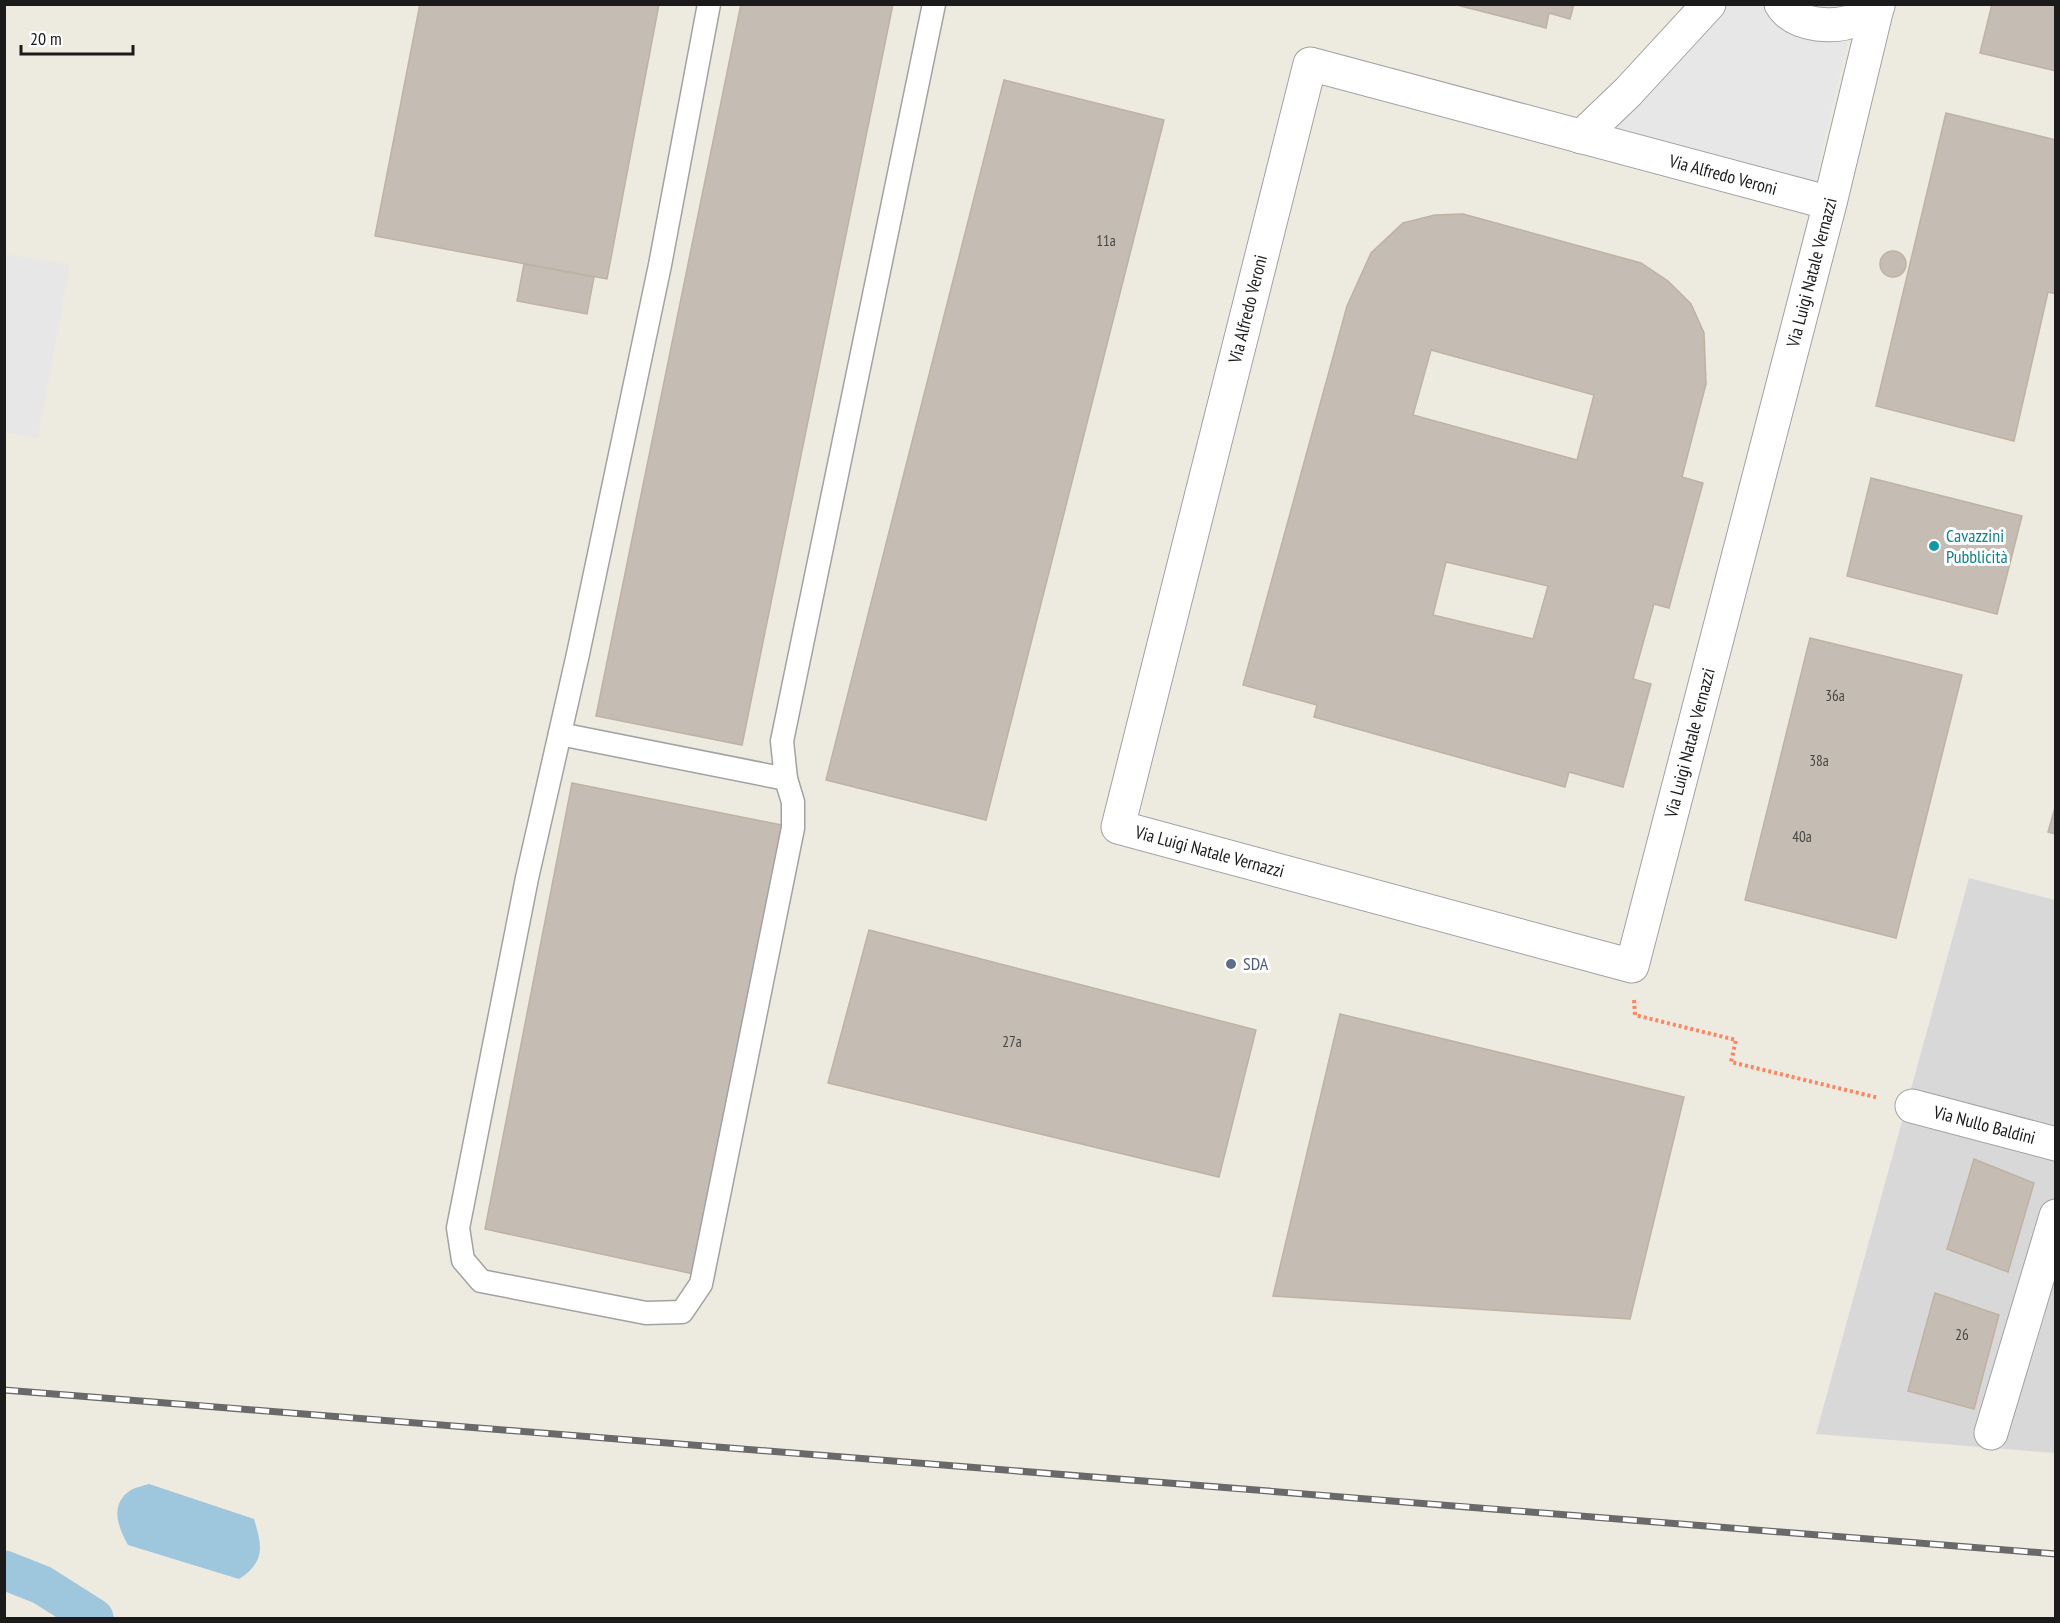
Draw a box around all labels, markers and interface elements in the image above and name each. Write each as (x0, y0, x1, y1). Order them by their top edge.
scale bar (21, 18, 134, 56)
text: 20 m (30, 27, 62, 50)
street label: Via Alfredo Veroni (1666, 149, 1780, 200)
street label: Via Luigi Natale Vernazzi (1781, 195, 1842, 351)
house number: 11a (1096, 231, 1116, 250)
street label: Via Alfredo Veroni (1223, 252, 1272, 366)
place label: Cavazzini Pubblicità (1946, 524, 2008, 568)
marker: Cavazzini Pubblicità (1927, 539, 1941, 553)
street label: Via Luigi Natale Vernazzi (1659, 666, 1720, 821)
house number: 36a (1825, 686, 1845, 705)
house number: 38a (1809, 751, 1829, 770)
street label: Via Luigi Natale Vernazzi (1132, 820, 1287, 882)
house number: 40a (1792, 827, 1812, 846)
place label: SDA (1243, 952, 1269, 975)
marker: SDA (1224, 957, 1238, 971)
house number: 27a (1002, 1032, 1022, 1051)
street label: Via Nullo Baldini (1930, 1100, 2038, 1149)
house number: 26 (1955, 1325, 1969, 1344)

